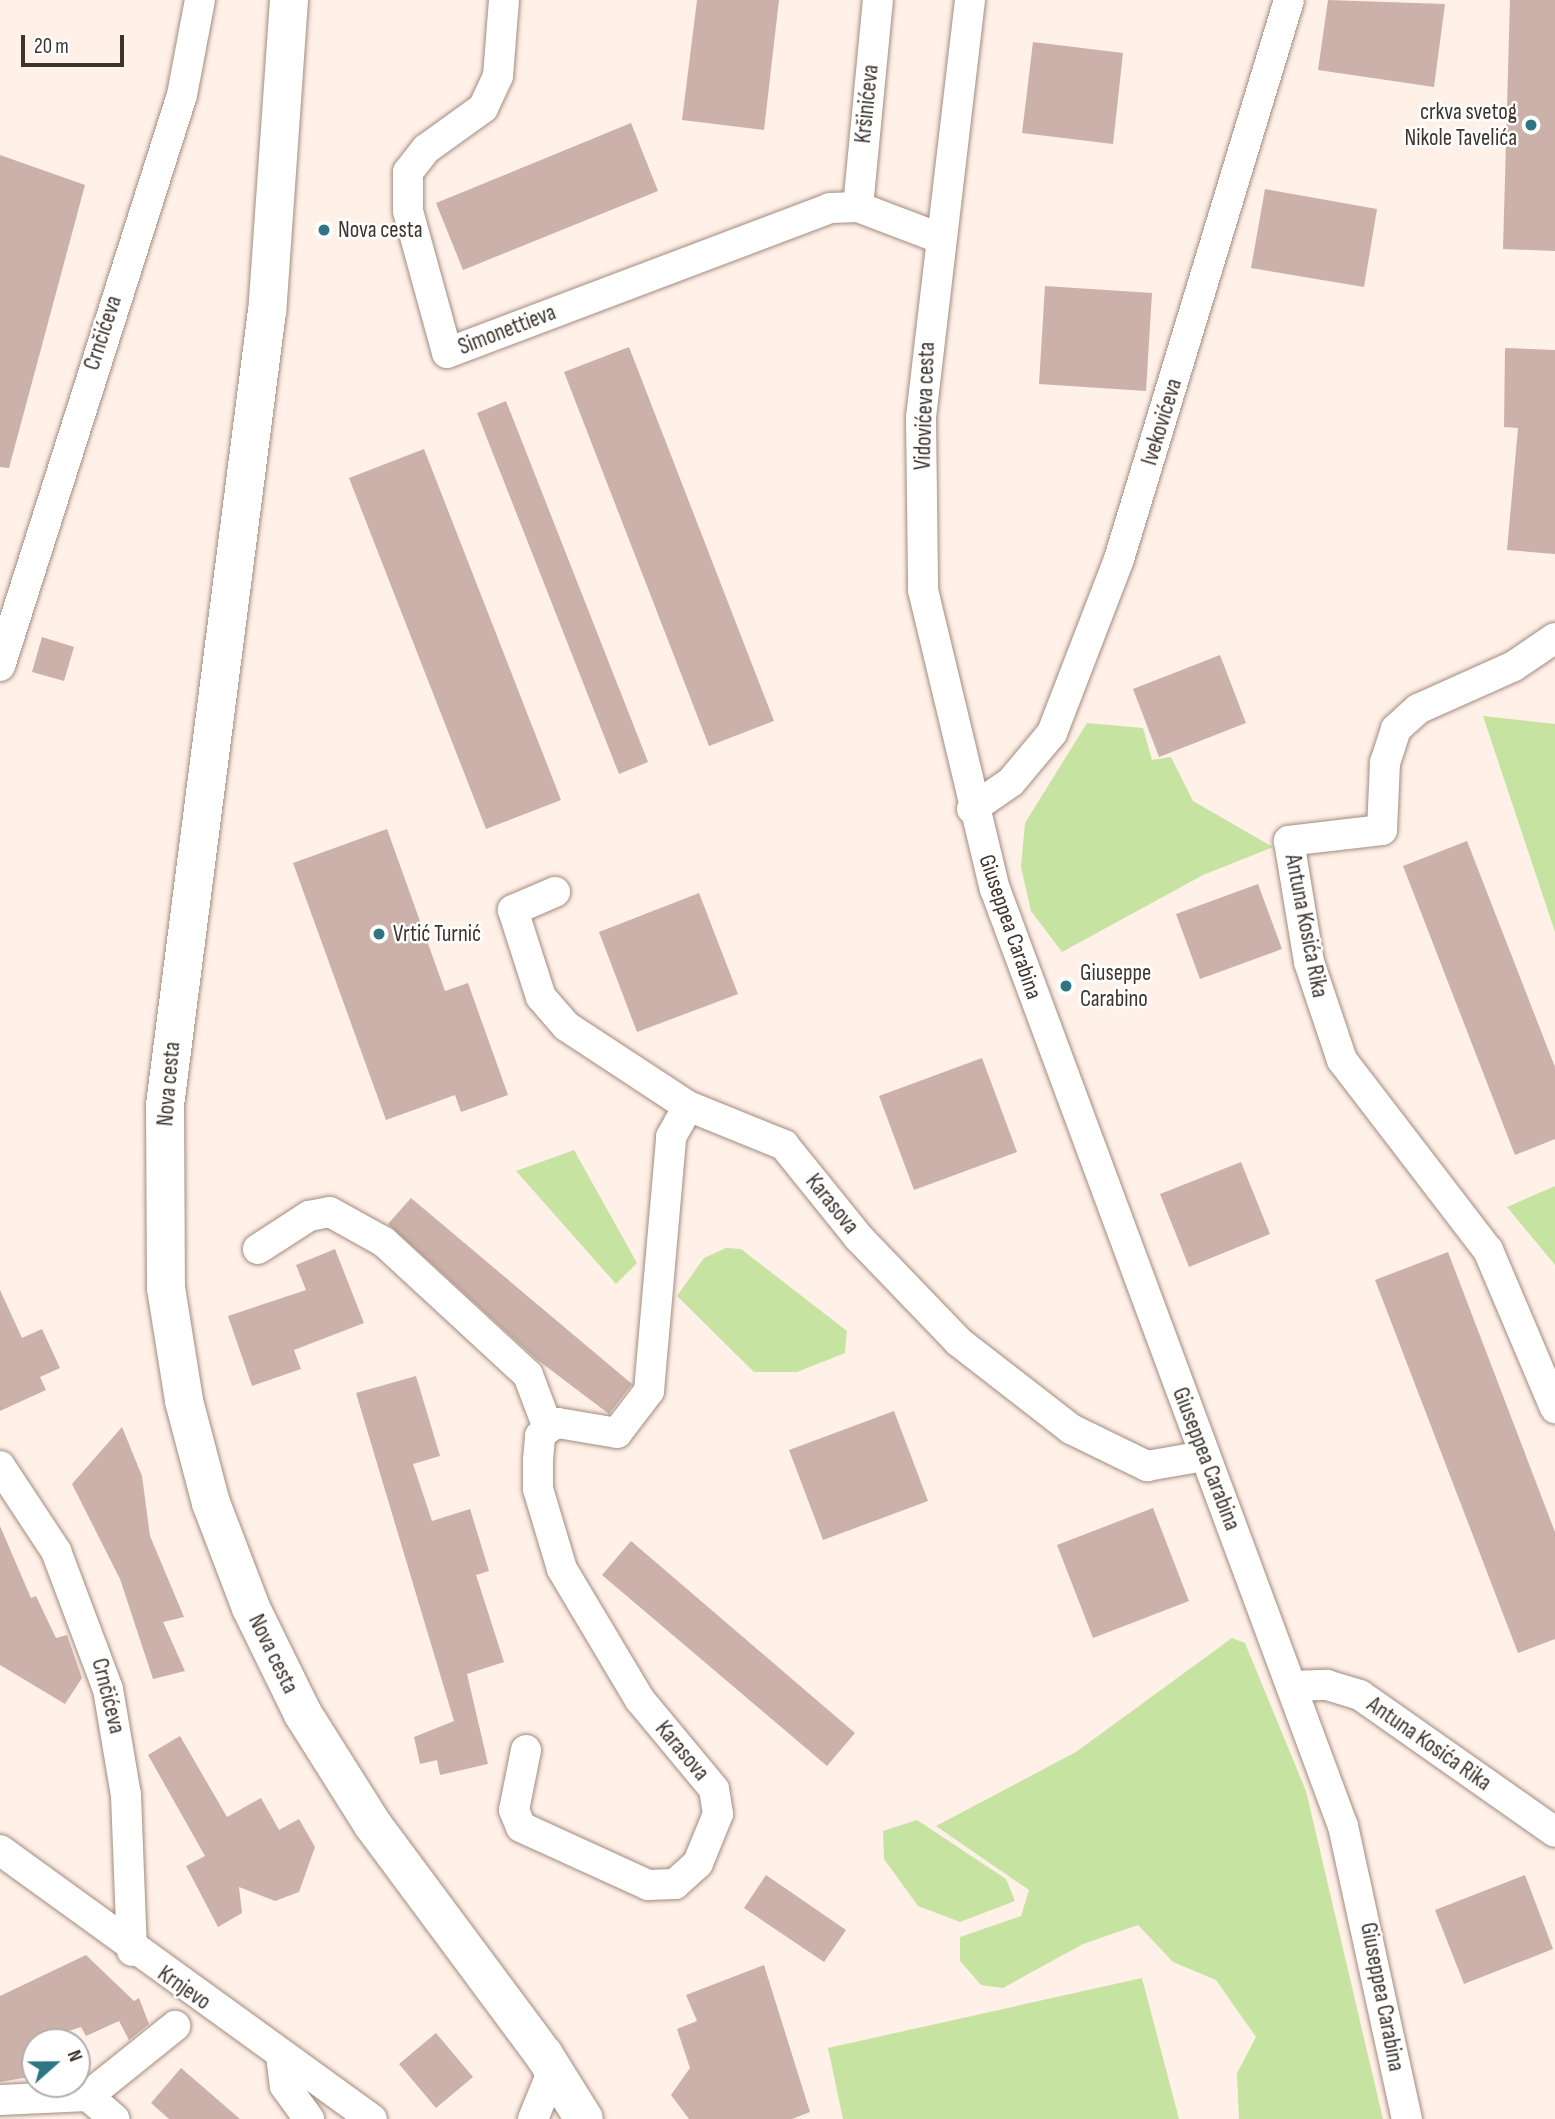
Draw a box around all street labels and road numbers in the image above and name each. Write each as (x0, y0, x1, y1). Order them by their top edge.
street label: Kršinićeva (849, 63, 885, 145)
street label: Crnčićeva (78, 292, 128, 374)
street label: Simonettieva (454, 299, 560, 361)
street label: Vidovićeva cesta (909, 341, 941, 471)
street label: Ivekovićeva (1136, 375, 1188, 469)
street label: Giuseppea Carabina (972, 851, 1048, 1003)
street label: Antuna Kosića Rika (1279, 852, 1333, 1000)
street label: Nova cesta (152, 1041, 186, 1127)
street label: Karasova (799, 1168, 865, 1240)
street label: Giuseppea Carabina (1166, 1384, 1246, 1534)
street label: Nova cesta (242, 1610, 304, 1698)
street label: Crnčićeva (85, 1656, 131, 1736)
street label: Antuna Kosića Rika (1362, 1691, 1496, 1797)
street label: Karasova (649, 1716, 715, 1786)
street label: Giuseppea Carabina (1354, 1920, 1410, 2074)
street label: Krnjevo (152, 1960, 216, 2016)

